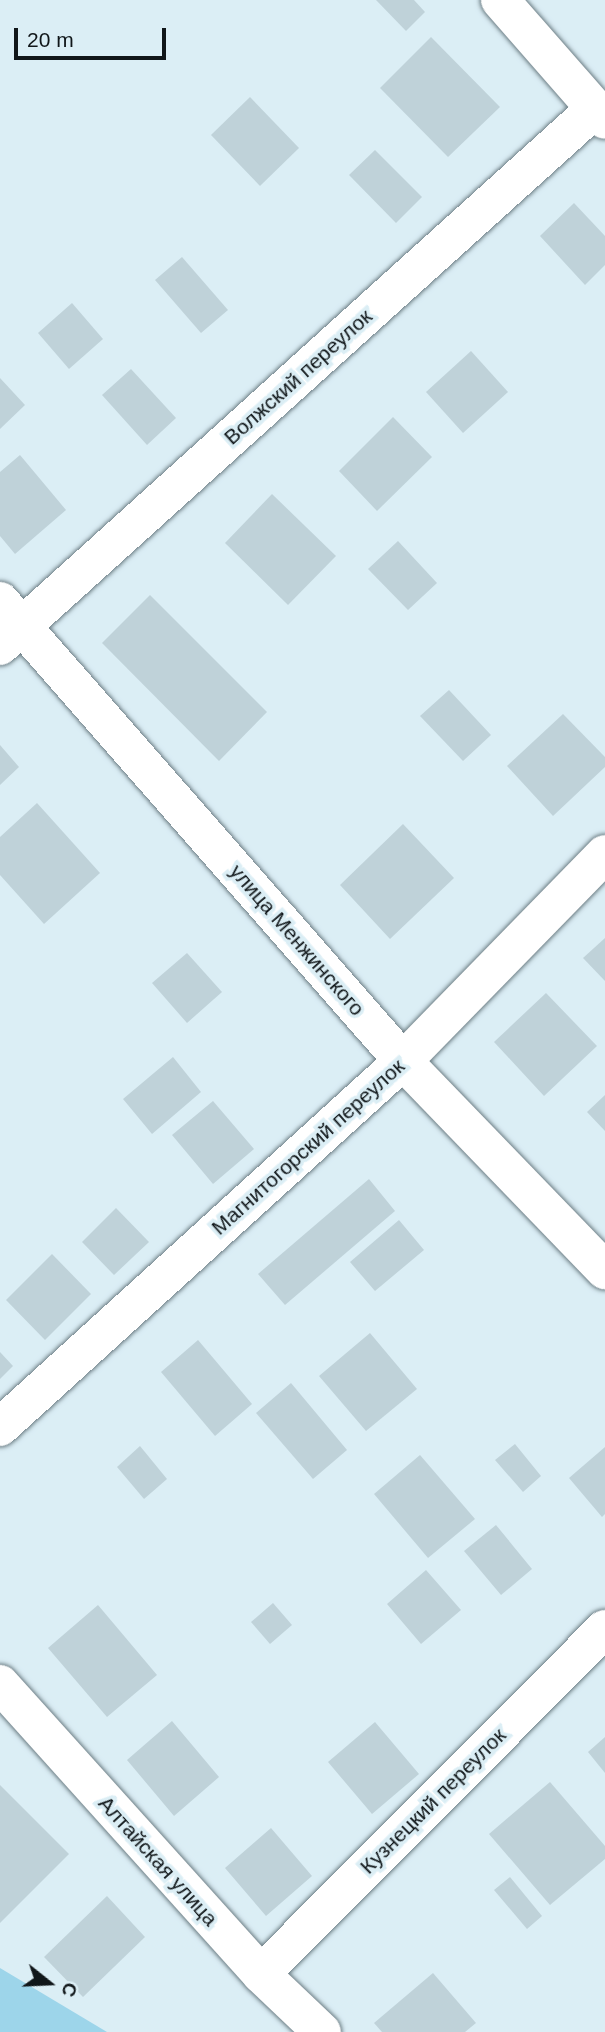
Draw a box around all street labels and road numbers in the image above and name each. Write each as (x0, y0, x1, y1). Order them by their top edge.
street label: Волжский переулок (219, 304, 377, 450)
street label: улица Менжинского (224, 859, 370, 1021)
street label: Магнитогорский переулок (206, 1054, 410, 1240)
street label: Кузнецкий переулок (355, 1723, 511, 1879)
street label: Алтайская улица (93, 1791, 223, 1931)

